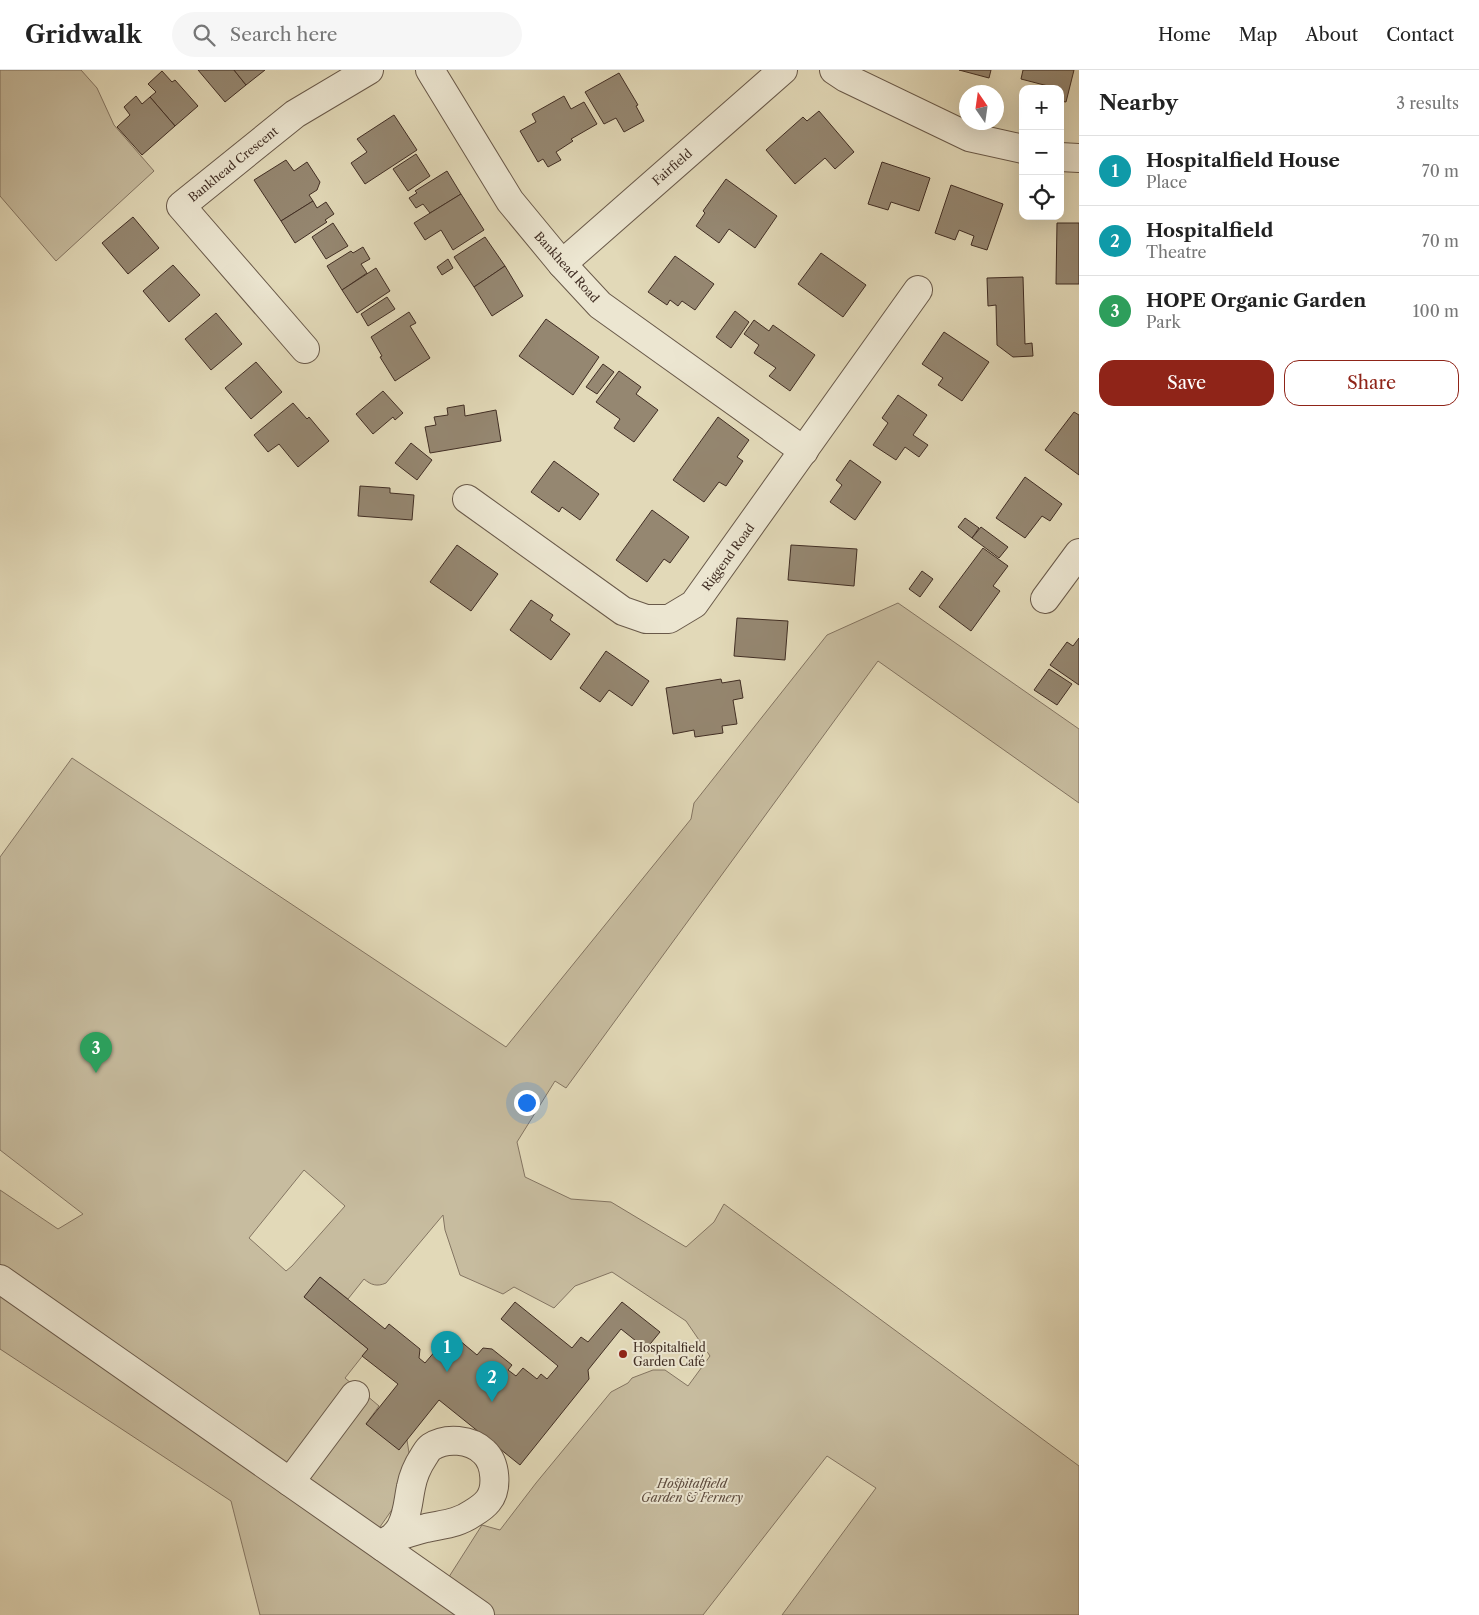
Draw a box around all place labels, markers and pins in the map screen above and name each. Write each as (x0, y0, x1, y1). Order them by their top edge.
pin: 3 (80, 1032, 112, 1073)
pin: 1 (431, 1331, 463, 1372)
place label: Hospitalfield Garden Café (633, 1340, 707, 1369)
marker: Hospitalfield Garden Café (617, 1348, 629, 1360)
pin: 2 (476, 1361, 508, 1402)

